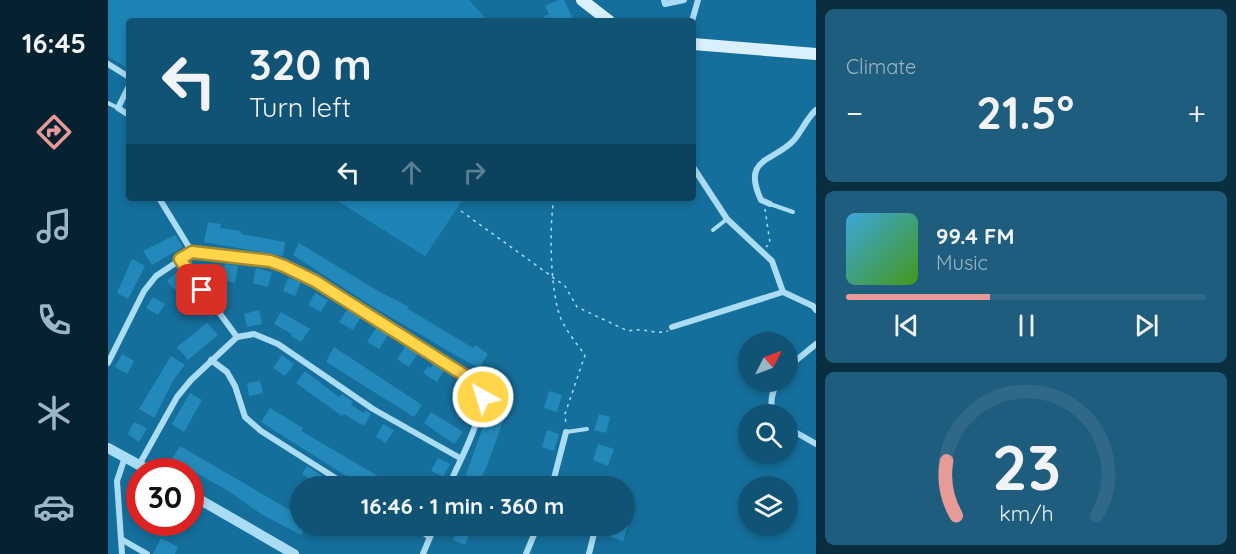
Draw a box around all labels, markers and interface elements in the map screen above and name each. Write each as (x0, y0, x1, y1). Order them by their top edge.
text: 16:45 (22, 26, 86, 60)
text: 320 m (249, 38, 372, 91)
icon: left (150, 42, 228, 120)
text: Climate (846, 54, 916, 79)
text: 21.5° (976, 84, 1074, 140)
text: Turn left (249, 90, 351, 124)
text: − (846, 92, 863, 133)
text: + (1187, 92, 1206, 133)
icon: directions (33, 111, 75, 153)
icon: left (332, 156, 365, 189)
icon: ahead (395, 156, 428, 189)
icon: right (458, 156, 491, 189)
icon: music (33, 205, 75, 247)
text: 99.4 FM (936, 222, 1014, 250)
text: Music (936, 250, 988, 275)
pin (176, 264, 227, 315)
icon: arrive (185, 273, 218, 306)
icon: phone (33, 299, 75, 341)
icon: previous (890, 309, 923, 342)
icon: pause (1010, 309, 1043, 342)
icon: next (1130, 309, 1163, 342)
north arrow (738, 332, 798, 392)
map controls (738, 332, 798, 536)
position arrow (451, 365, 515, 429)
icon: climate (33, 392, 75, 434)
button: search (738, 404, 798, 464)
text: 23 (991, 428, 1061, 506)
speed limit sign: 30 (126, 458, 204, 536)
button: layers (738, 476, 798, 536)
icon: car (33, 486, 75, 528)
text: 16:46 · 1 min · 360 m (361, 492, 564, 520)
text: km/h (999, 500, 1053, 526)

